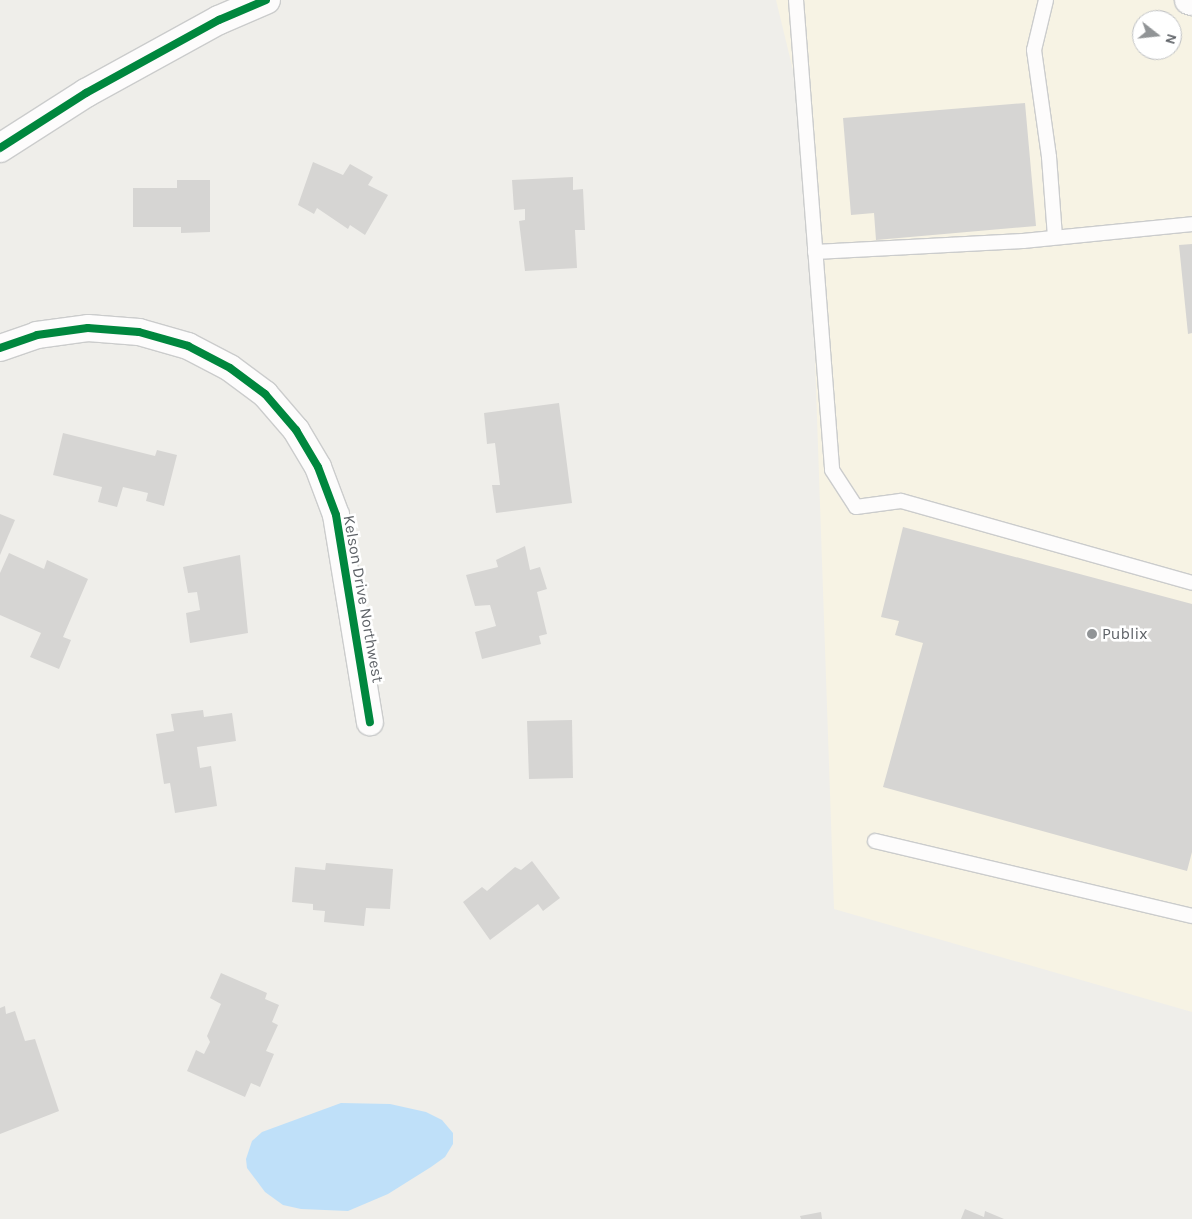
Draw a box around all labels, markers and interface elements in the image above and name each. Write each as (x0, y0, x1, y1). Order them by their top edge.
north arrow (1132, 10, 1182, 60)
text: N (1161, 32, 1180, 46)
street label: Kelson Drive Northwest (339, 514, 387, 684)
place label: Publix (1102, 624, 1147, 644)
marker: Publix (1086, 628, 1098, 640)

